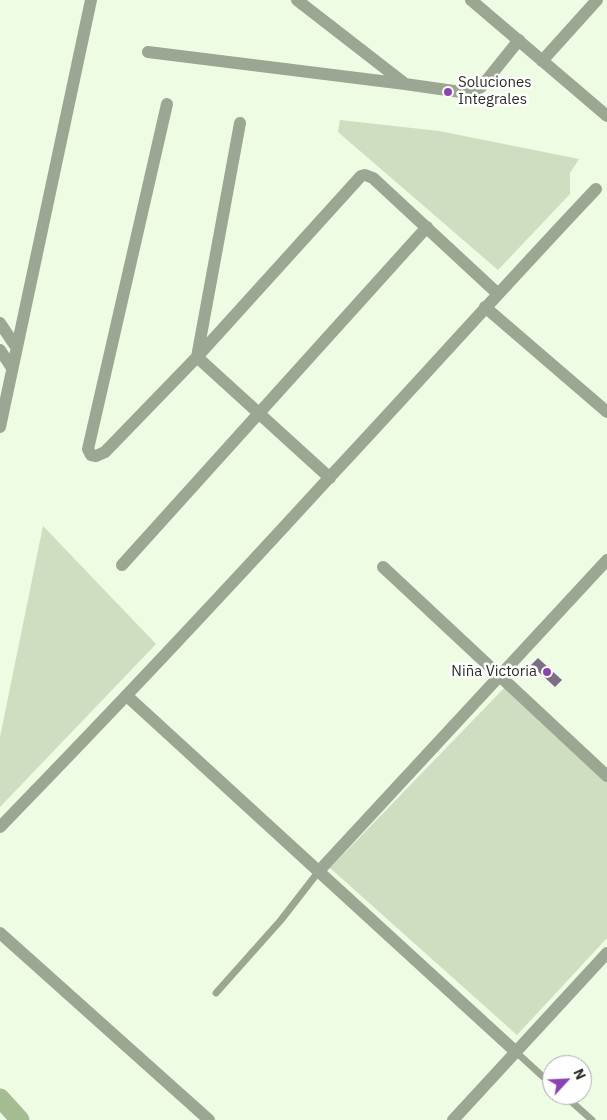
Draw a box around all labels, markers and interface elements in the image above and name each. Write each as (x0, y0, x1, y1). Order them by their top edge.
place label: Soluciones Integrales (458, 74, 531, 109)
marker: Soluciones Integrales (442, 86, 454, 98)
place label: Niña Victoria (451, 663, 537, 681)
marker: Niña Victoria (541, 666, 553, 678)
north arrow (542, 1055, 592, 1105)
text: N (569, 1066, 590, 1082)

